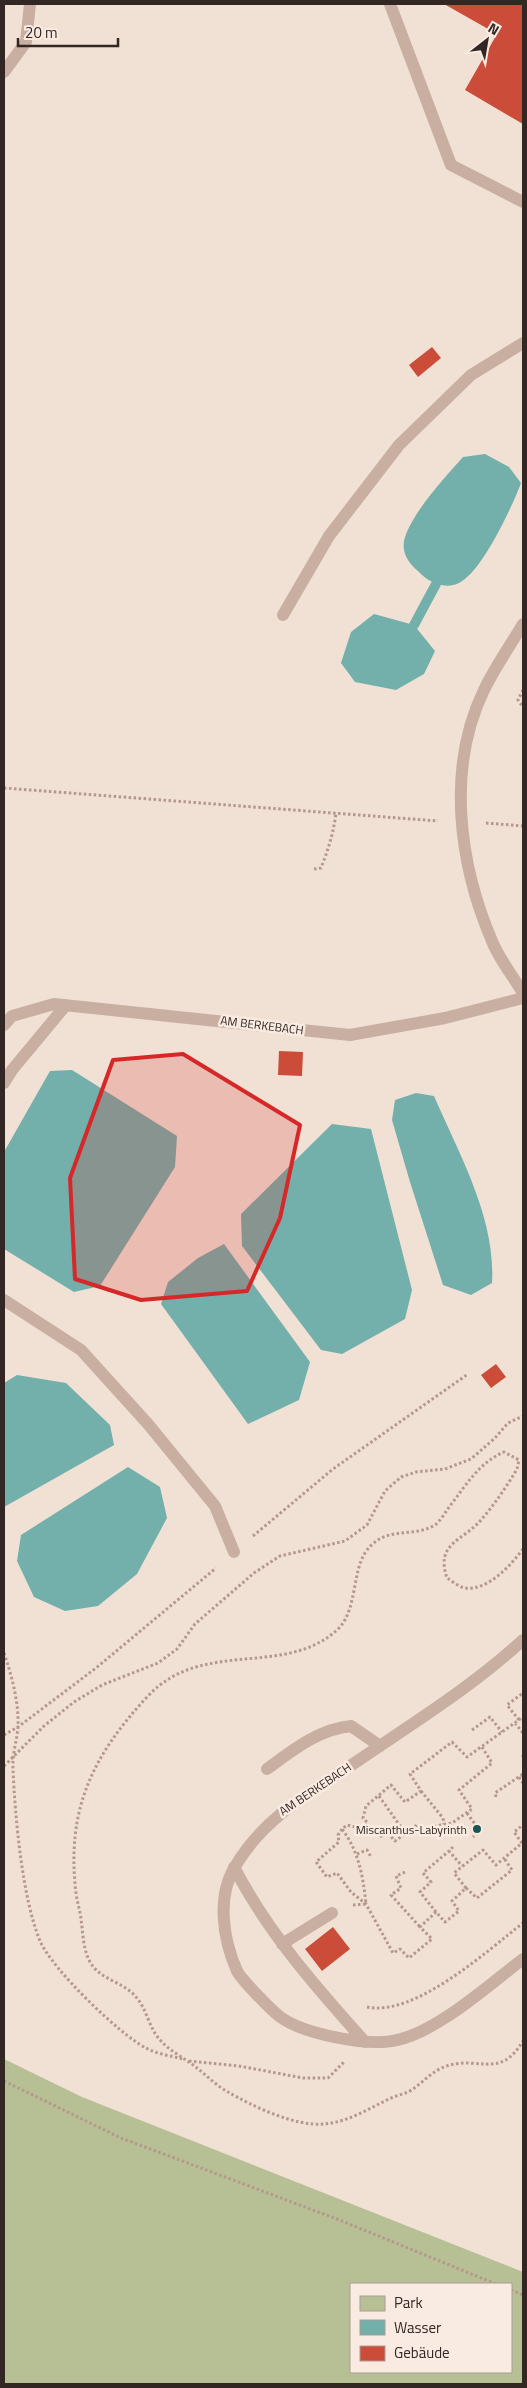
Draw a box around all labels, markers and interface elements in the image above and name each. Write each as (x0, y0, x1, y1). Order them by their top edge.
scale bar (18, 15, 118, 47)
north arrow (462, 15, 512, 65)
text: N (484, 17, 504, 40)
text: 20 m (25, 21, 58, 44)
street label: AM BERKEBACH (219, 1010, 305, 1040)
street label: AM BERKEBACH (275, 1758, 355, 1820)
place label: Miscanthus-Labyrinth (356, 1820, 467, 1839)
marker: Miscanthus-Labyrinth (471, 1823, 483, 1835)
legend (350, 2283, 512, 2373)
text: Park (394, 2291, 423, 2314)
text: Wasser (394, 2316, 441, 2339)
text: Gebäude (394, 2341, 450, 2364)

